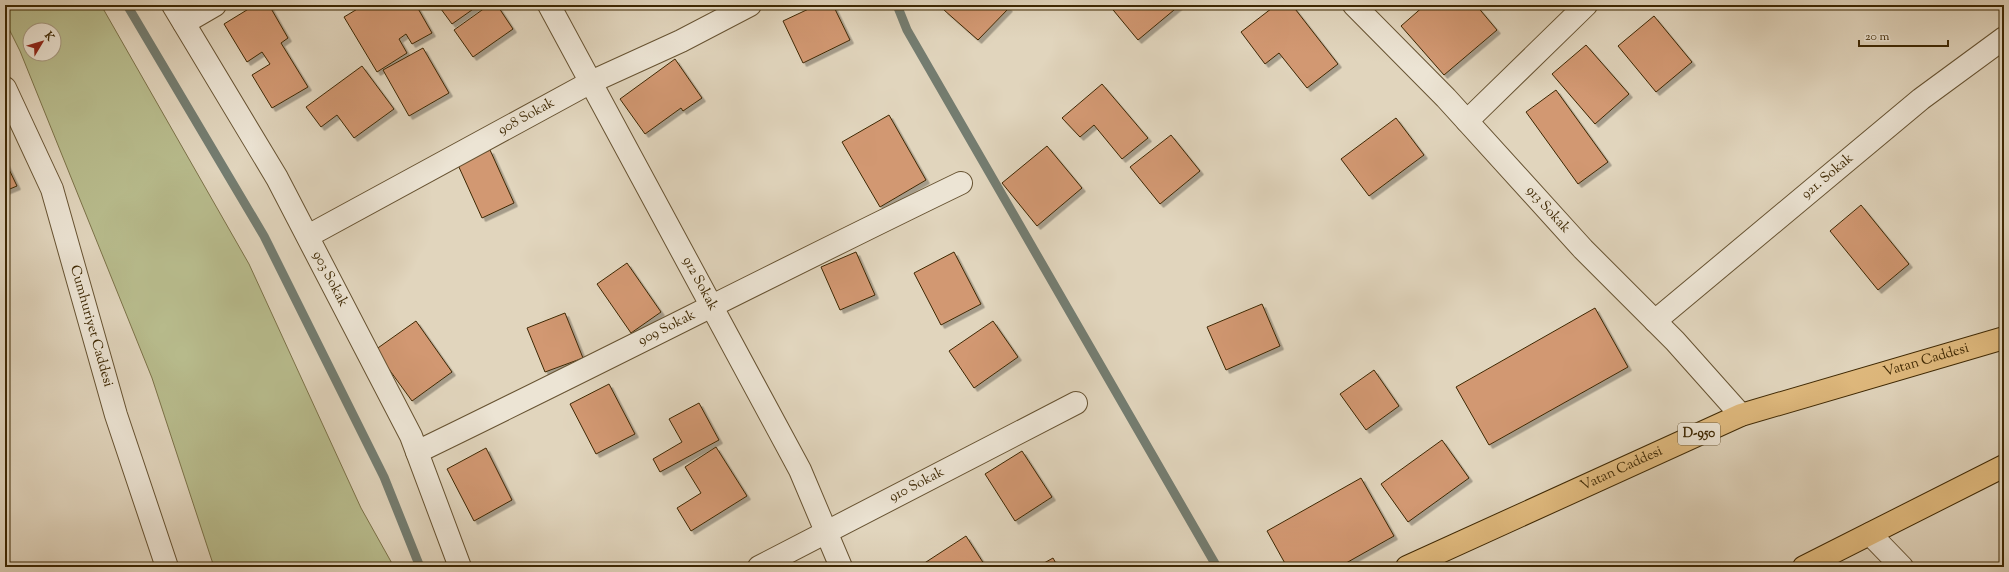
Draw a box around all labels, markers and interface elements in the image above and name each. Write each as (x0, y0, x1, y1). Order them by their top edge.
north arrow (22, 22, 62, 62)
scale bar (1859, 22, 1948, 48)
text: K (40, 28, 58, 45)
text: 20 m (1865, 28, 1890, 46)
street label: 908 Sokak (495, 93, 559, 141)
street label: 921. Sokak (1797, 149, 1858, 204)
street label: 913 Sokak (1521, 182, 1575, 238)
street label: 903 Sokak (307, 248, 353, 311)
street label: 912 Sokak (677, 253, 723, 315)
street label: Cumhuriyet Caddesi (64, 263, 118, 390)
street label: 909 Sokak (635, 306, 700, 351)
street label: Vatan Caddesi (1881, 339, 1971, 383)
road number: D-950 (1678, 423, 1720, 445)
street label: Vatan Caddesi (1577, 442, 1666, 497)
street label: 910 Sokak (886, 462, 948, 508)

